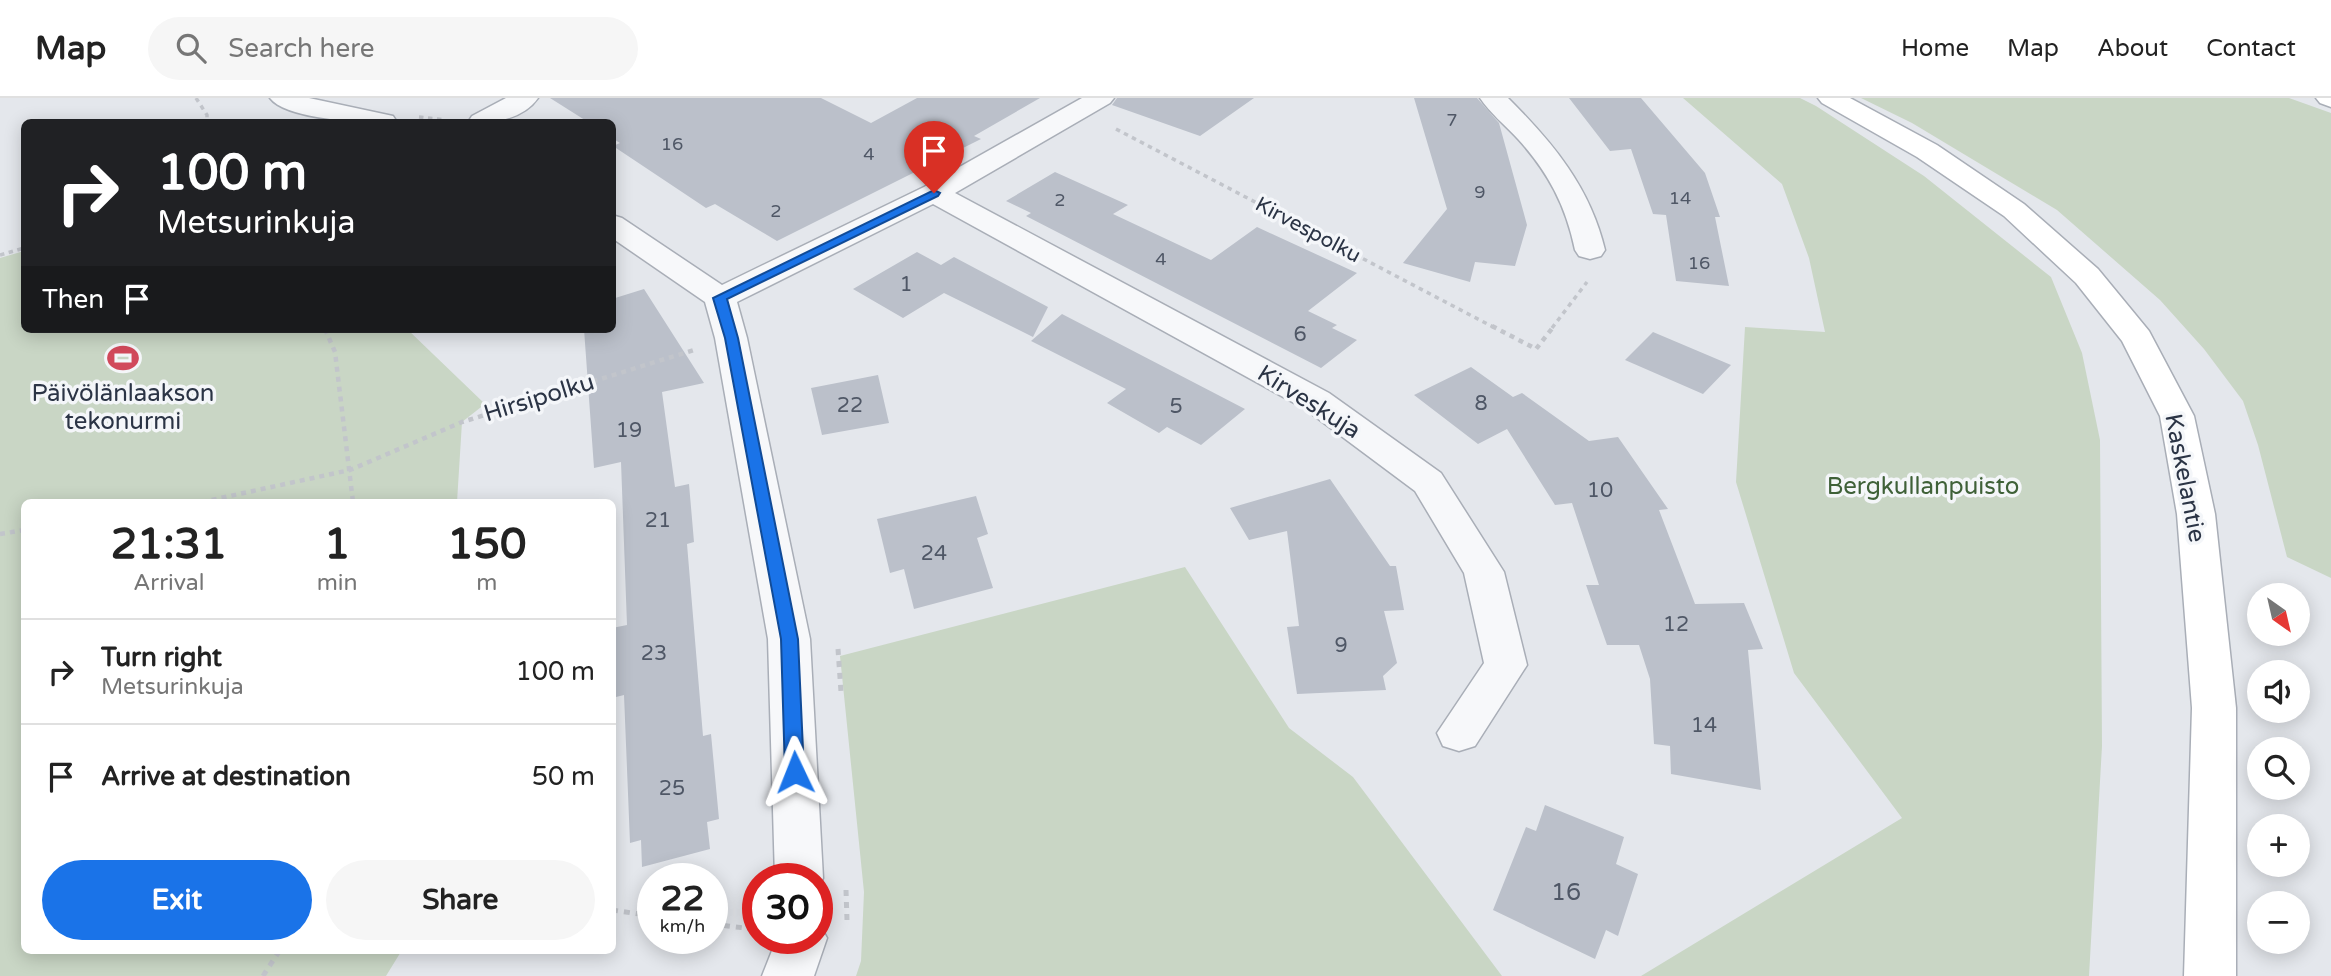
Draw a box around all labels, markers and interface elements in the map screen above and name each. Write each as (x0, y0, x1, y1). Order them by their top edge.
search box (148, 17, 638, 80)
text: Map (35, 29, 106, 68)
icon: search (172, 29, 210, 67)
text: Search here (228, 33, 374, 64)
text: Home (1901, 34, 1969, 63)
text: Map (2007, 34, 2059, 63)
text: About (2097, 34, 2168, 63)
text: Contact (2206, 34, 2296, 63)
house number: 7 (1446, 109, 1458, 131)
pin (904, 121, 964, 193)
icon: arrive (915, 132, 953, 170)
house number: 16 (661, 133, 683, 155)
house number: 4 (863, 143, 875, 165)
text: 100 m (157, 144, 307, 203)
icon: right (42, 147, 133, 238)
house number: 9 (1474, 181, 1486, 203)
house number: 14 (1669, 187, 1691, 209)
house number: 2 (1054, 189, 1066, 211)
street label: Kirvespolku (1251, 192, 1365, 268)
house number: 2 (770, 200, 782, 222)
text: Metsurinkuja (157, 204, 355, 242)
house number: 4 (1155, 248, 1167, 270)
house number: 16 (1688, 252, 1710, 274)
house number: 1 (899, 272, 913, 297)
icon: arrive (118, 280, 156, 318)
text: Then (42, 284, 104, 315)
house number: 6 (1293, 322, 1307, 347)
sports icon: Päivölänlaakson tekonurmi (106, 341, 140, 375)
street label: Kirveskuja (1252, 359, 1366, 445)
street label: Hirsipolku (480, 367, 598, 429)
place label: Päivölänlaakson tekonurmi (32, 379, 214, 436)
house number: 8 (1474, 391, 1488, 416)
house number: 22 (837, 393, 863, 418)
house number: 5 (1169, 394, 1183, 419)
street label: Kaskelantie (2158, 411, 2212, 545)
house number: 19 (616, 418, 642, 443)
park label: Bergkullanpuisto (1827, 472, 2019, 501)
house number: 10 (1587, 478, 1613, 503)
house number: 21 (645, 508, 671, 533)
text: 21:31 (111, 519, 227, 570)
text: 1 (324, 519, 350, 570)
text: 150 (447, 519, 526, 570)
house number: 24 (921, 541, 947, 566)
text: Arrival (133, 569, 204, 597)
text: min (317, 569, 358, 597)
text: m (476, 569, 497, 597)
north arrow (2247, 583, 2310, 646)
map controls (2247, 583, 2310, 954)
house number: 12 (1663, 612, 1689, 637)
house number: 9 (1334, 633, 1348, 658)
house number: 23 (641, 641, 667, 666)
text: Turn right (101, 642, 222, 673)
icon: right (42, 653, 80, 691)
text: 100 m (515, 656, 595, 687)
button: sound (2247, 660, 2310, 723)
text: Metsurinkuja (101, 673, 244, 701)
house number: 14 (1691, 713, 1717, 738)
position arrow (758, 735, 832, 809)
button: search (2247, 737, 2310, 800)
icon: arrive (42, 758, 80, 796)
text: Arrive at destination (101, 761, 351, 792)
text: 50 m (532, 761, 595, 792)
house number: 25 (659, 776, 685, 801)
button: + (2247, 814, 2310, 877)
button: Exit (42, 860, 312, 940)
button: Share (326, 860, 595, 940)
speed limit sign: 30 (742, 863, 833, 954)
text: 22 (661, 878, 704, 920)
house number: 16 (1551, 878, 1581, 907)
button: − (2247, 891, 2310, 954)
text: km/h (660, 915, 705, 937)

